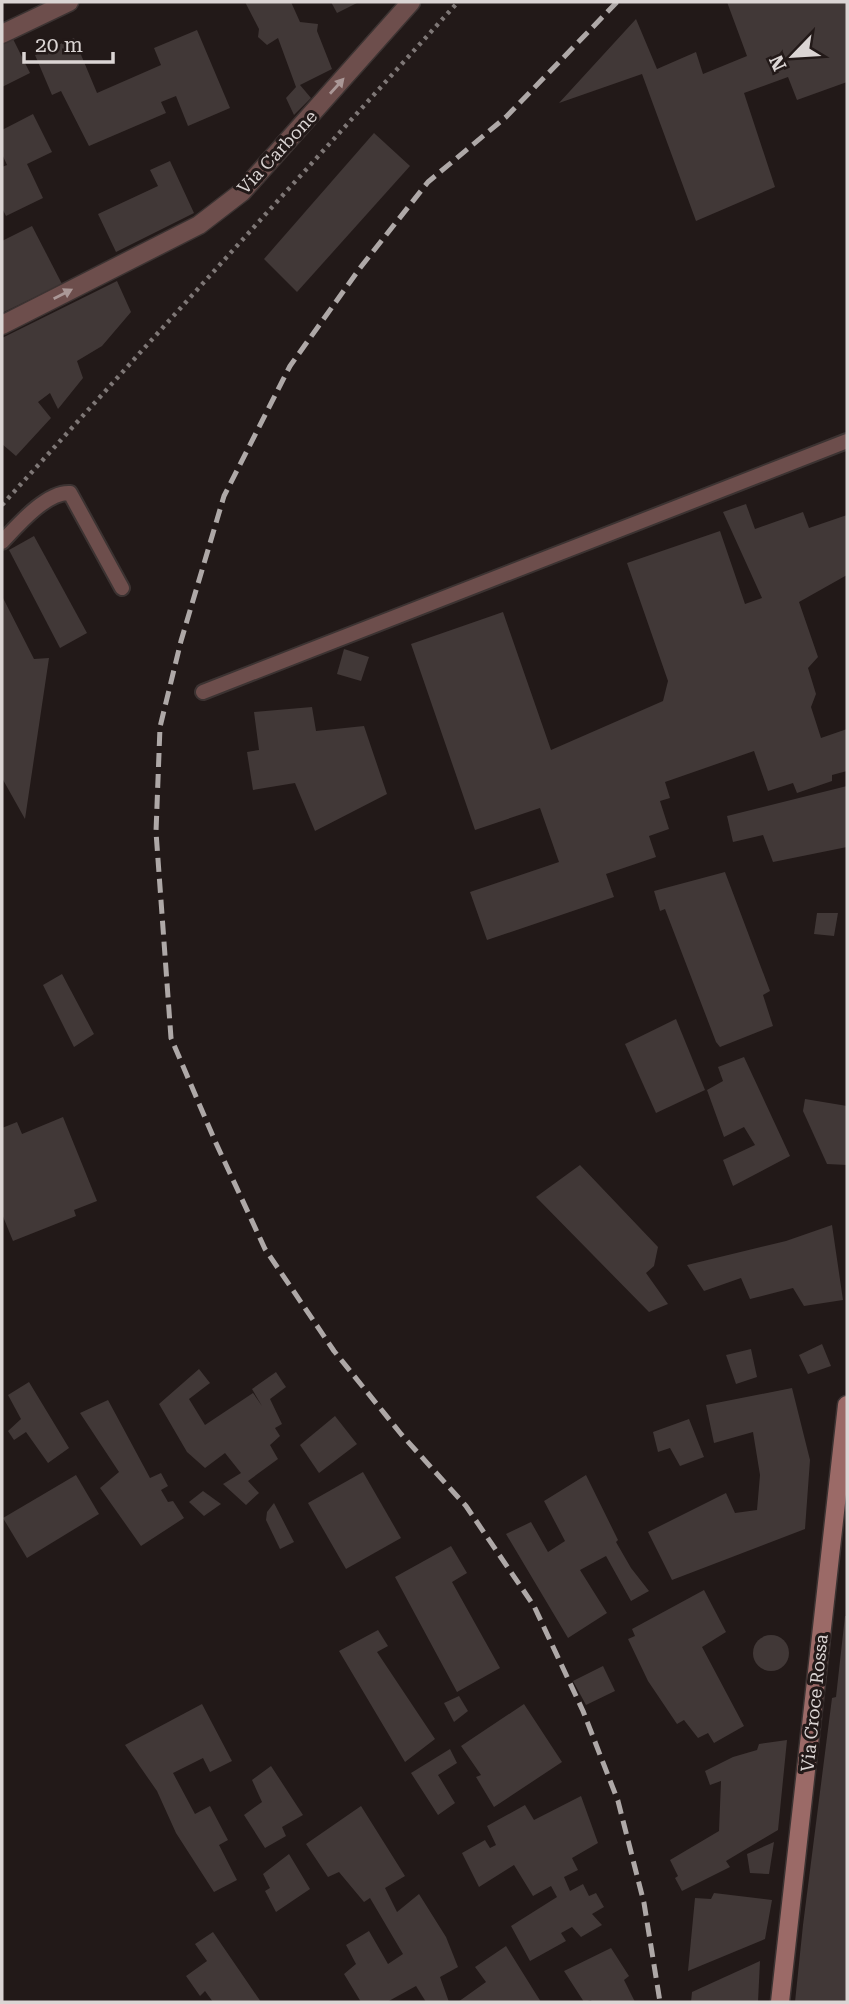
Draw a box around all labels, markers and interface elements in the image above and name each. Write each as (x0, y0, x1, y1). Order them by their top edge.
scale bar (24, 21, 114, 65)
north arrow (758, 21, 828, 91)
text: 20 m (35, 33, 83, 57)
text: N (764, 51, 792, 74)
one-way arrow (329, 77, 344, 94)
street label: Via Carbone (233, 106, 321, 198)
one-way arrow (53, 289, 73, 300)
street label: Via Croce Rossa (796, 1633, 832, 1773)

